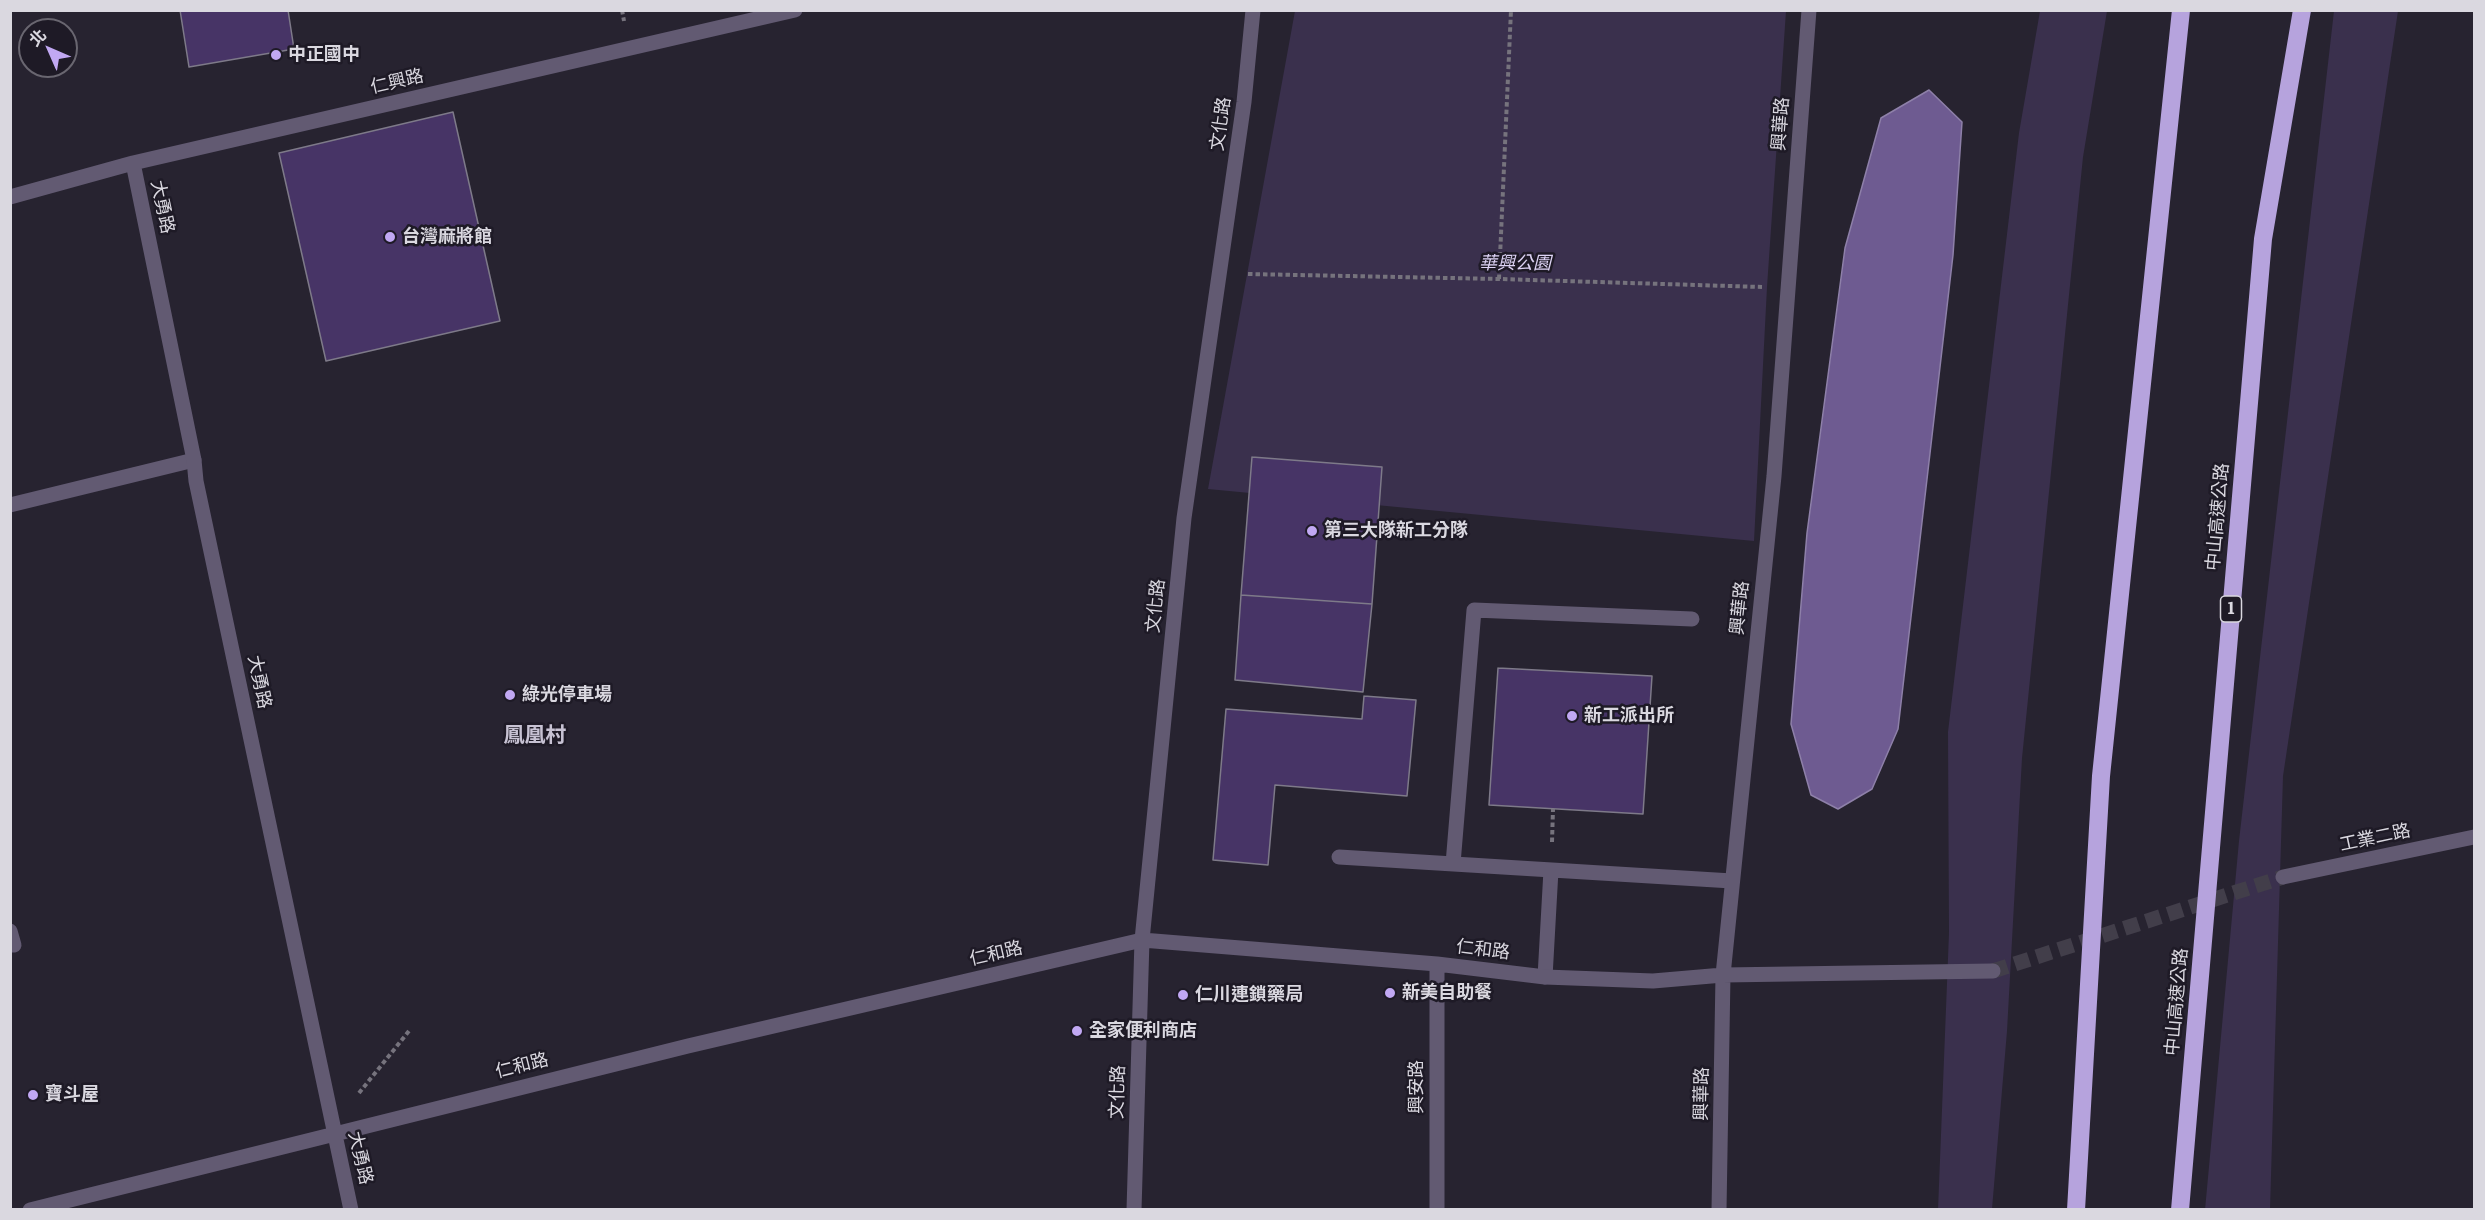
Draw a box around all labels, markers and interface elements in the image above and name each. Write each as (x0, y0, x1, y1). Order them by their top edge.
north arrow (18, 18, 78, 78)
text: 北 (23, 23, 51, 51)
place label: 中正國中 (288, 44, 360, 66)
marker: 中正國中 (269, 48, 283, 62)
street label: 仁興路 (368, 65, 426, 99)
street label: 文化路 (1207, 96, 1235, 152)
street label: 興華路 (1768, 96, 1794, 152)
street label: 大勇路 (146, 178, 178, 236)
place label: 台灣麻將館 (402, 226, 492, 248)
marker: 台灣麻將館 (383, 230, 397, 244)
park label: 華興公園 (1479, 253, 1551, 275)
street label: 中山高速公路 (2203, 462, 2233, 572)
place label: 第三大隊新工分隊 (1324, 520, 1468, 542)
marker: 第三大隊新工分隊 (1305, 524, 1319, 538)
street label: 文化路 (1142, 578, 1170, 634)
street label: 興華路 (1726, 580, 1754, 636)
road number: 1 (2220, 596, 2242, 622)
street label: 大勇路 (243, 653, 275, 711)
place label: 綠光停車場 (522, 684, 612, 706)
marker: 綠光停車場 (503, 688, 517, 702)
place label: 新工派出所 (1584, 705, 1674, 727)
marker: 新工派出所 (1565, 709, 1579, 723)
district label: 鳳凰村 (504, 723, 566, 749)
street label: 工業二路 (2338, 820, 2412, 856)
street label: 仁和路 (1455, 936, 1511, 964)
street label: 仁和路 (967, 937, 1025, 971)
street label: 中山高速公路 (2162, 947, 2192, 1057)
place label: 新美自助餐 (1402, 982, 1492, 1004)
place label: 仁川連鎖藥局 (1195, 984, 1303, 1006)
marker: 新美自助餐 (1383, 986, 1397, 1000)
marker: 仁川連鎖藥局 (1176, 988, 1190, 1002)
place label: 全家便利商店 (1089, 1020, 1197, 1042)
marker: 全家便利商店 (1070, 1024, 1084, 1038)
street label: 仁和路 (493, 1049, 551, 1083)
street label: 興安路 (1406, 1060, 1428, 1114)
street label: 文化路 (1106, 1065, 1130, 1119)
street label: 興華路 (1691, 1067, 1713, 1121)
place label: 寶斗屋 (45, 1084, 99, 1106)
marker: 寶斗屋 (26, 1088, 40, 1102)
street label: 大勇路 (343, 1129, 377, 1187)

